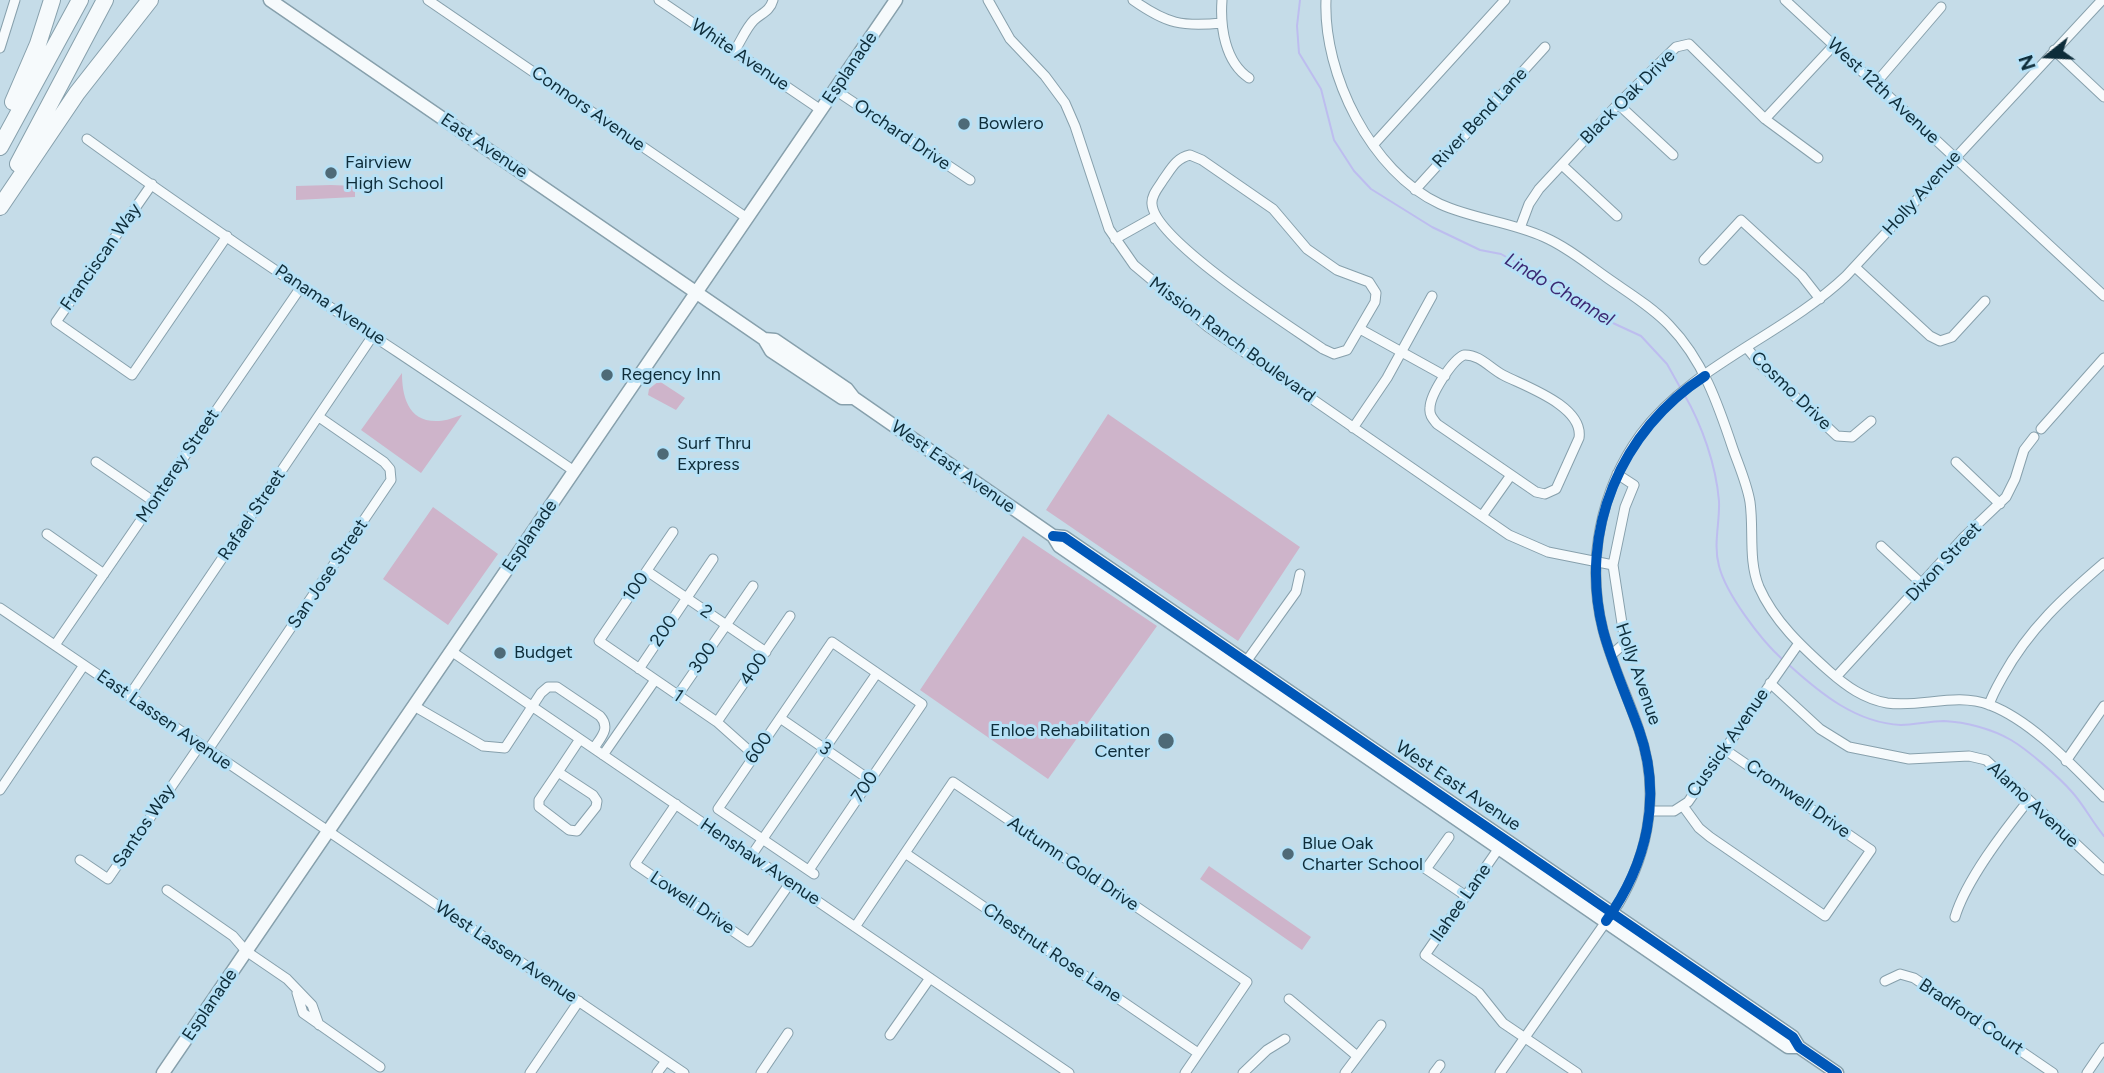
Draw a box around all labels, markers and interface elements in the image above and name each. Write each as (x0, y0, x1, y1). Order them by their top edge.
street label: White Avenue (687, 14, 793, 96)
north arrow (2013, 21, 2083, 91)
street label: Esplanade (818, 28, 882, 108)
street label: West 12th Avenue (1822, 33, 1944, 149)
street label: Black Oak Drive (1576, 45, 1680, 149)
text: N (2014, 52, 2041, 73)
street label: Connors Avenue (527, 62, 649, 156)
street label: River Bend Lane (1428, 63, 1532, 173)
street label: Orchard Drive (850, 95, 954, 175)
street label: East Avenue (436, 109, 532, 183)
place label: Bowlero (978, 113, 1044, 135)
marker: Bowlero (956, 116, 972, 132)
street label: Holly Avenue (1878, 146, 1966, 240)
place label: Fairview High School (345, 152, 443, 194)
marker: Fairview High School (323, 165, 339, 181)
street label: Franciscan Way (56, 199, 146, 315)
water label: Lindo Channel (1500, 249, 1618, 331)
street label: Panama Avenue (271, 260, 389, 350)
street label: Mission Ranch Boulevard (1145, 272, 1319, 408)
street label: Cosmo Drive (1746, 347, 1836, 435)
place label: Regency Inn (621, 364, 721, 386)
marker: Regency Inn (599, 367, 615, 383)
street label: Monterey Street (132, 405, 224, 527)
street label: West East Avenue (887, 416, 1019, 518)
place label: Surf Thru Express (677, 433, 751, 476)
marker: Surf Thru Express (655, 446, 671, 462)
street label: Rafael Street (214, 466, 290, 564)
street label: Esplanade (498, 496, 562, 576)
street label: San Jose Street (283, 515, 373, 633)
street label: Dixon Street (1902, 518, 1986, 606)
street label: 100 (619, 568, 653, 606)
street label: 2 (696, 600, 716, 624)
street label: 200 (646, 611, 682, 651)
street label: Holly Avenue (1610, 620, 1666, 728)
street label: 300 (685, 638, 721, 678)
place label: Budget (514, 642, 573, 664)
marker: Budget (492, 645, 508, 661)
street label: 400 (735, 649, 773, 689)
street label: East Lassen Avenue (92, 665, 236, 775)
street label: Cussick Avenue (1683, 684, 1773, 802)
street label: 1 (669, 685, 687, 707)
place label: Enloe Rehabilitation Center (990, 720, 1150, 762)
street label: 600 (741, 728, 777, 768)
marker: Enloe Rehabilitation Center (1156, 731, 1176, 751)
street label: West East Avenue (1391, 736, 1525, 836)
street label: 3 (815, 737, 835, 761)
street label: Cromwell Drive (1742, 755, 1854, 843)
street label: Alamo Avenue (1983, 757, 2083, 853)
street label: 700 (847, 767, 883, 807)
street label: Santos Way (108, 780, 180, 872)
street label: Autumn Gold Drive (1003, 812, 1143, 916)
street label: Henshaw Avenue (696, 814, 824, 910)
place label: Blue Oak Charter School (1302, 833, 1423, 876)
marker: Blue Oak Charter School (1280, 846, 1296, 862)
street label: Ilahee Lane (1426, 860, 1496, 946)
street label: Lowell Drive (646, 867, 738, 939)
street label: West Lassen Avenue (431, 896, 581, 1008)
street label: Chestnut Rose Lane (979, 899, 1125, 1007)
street label: Esplanade (178, 965, 242, 1045)
street label: Bradford Court (1915, 974, 2027, 1060)

